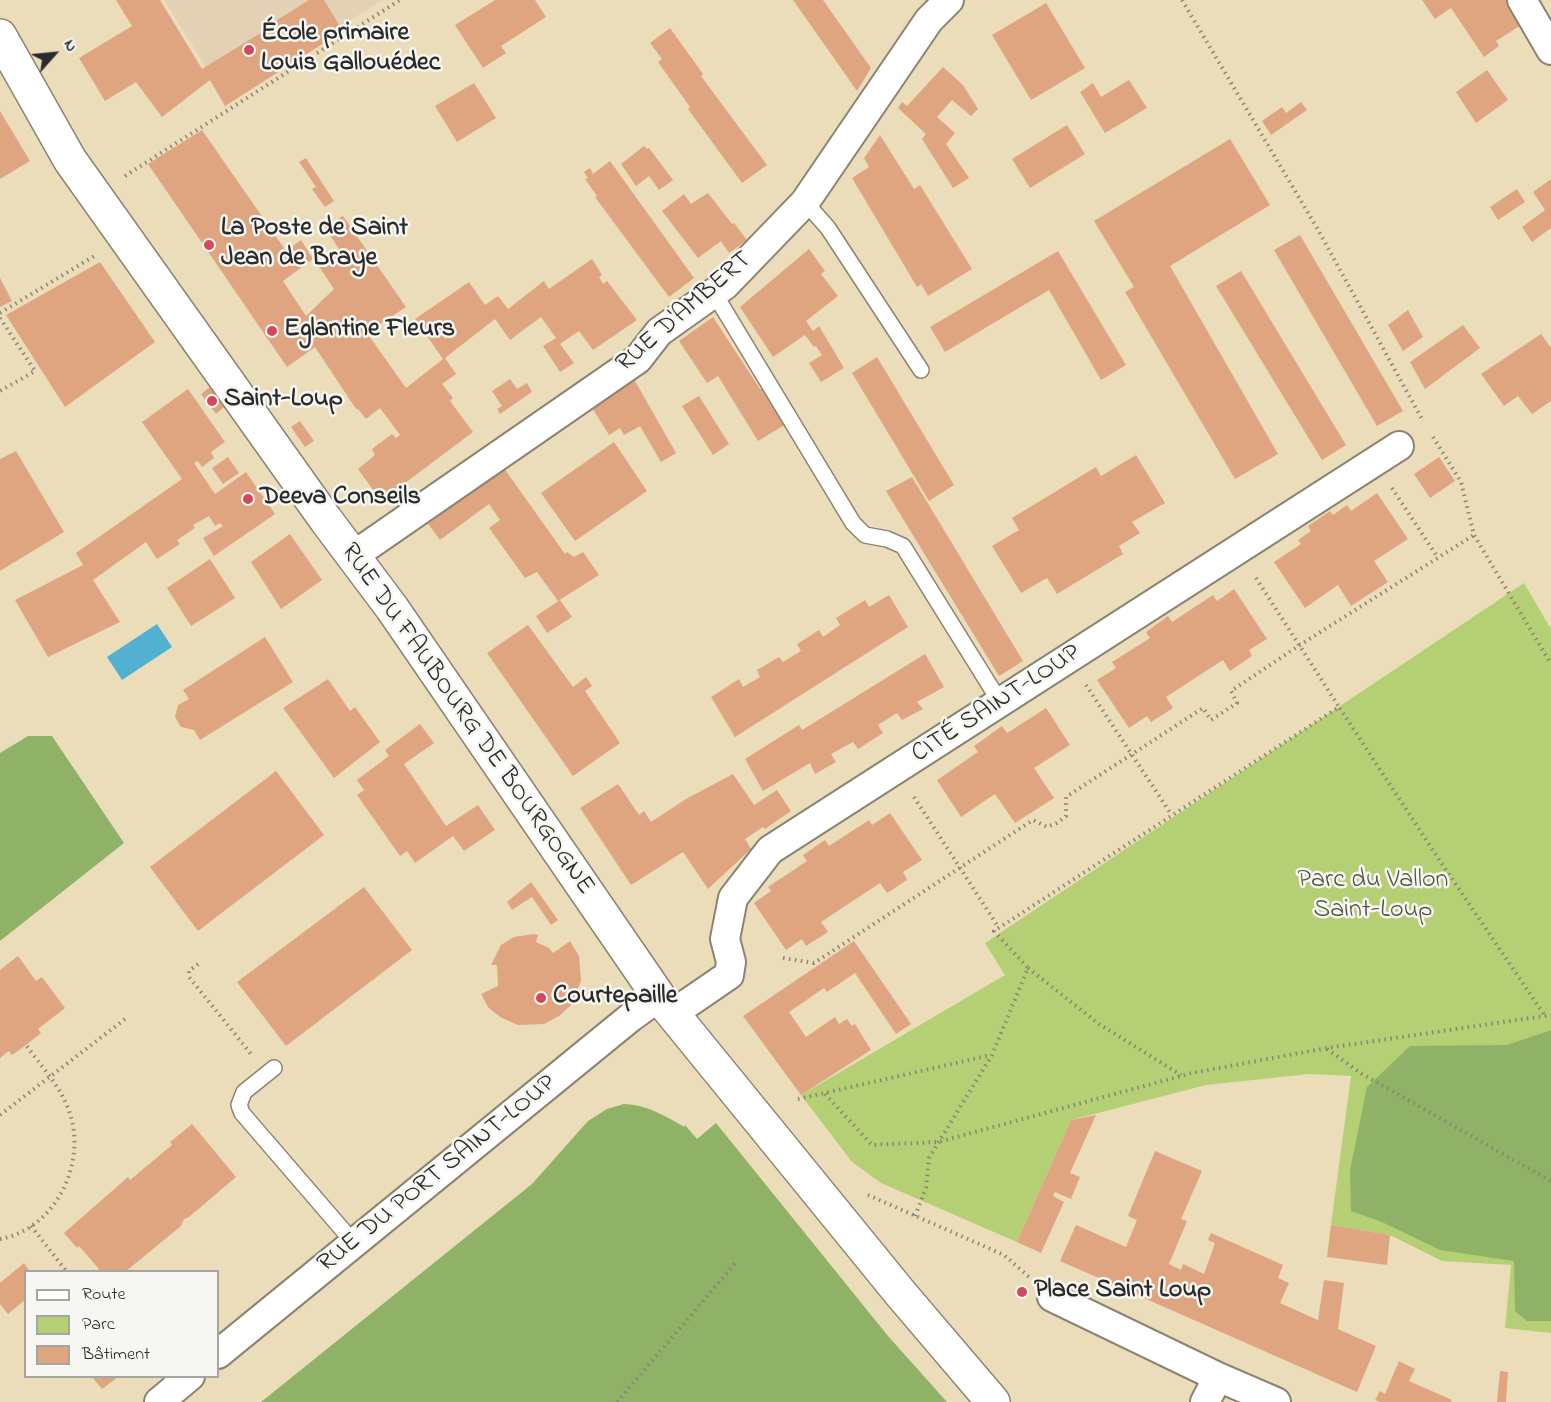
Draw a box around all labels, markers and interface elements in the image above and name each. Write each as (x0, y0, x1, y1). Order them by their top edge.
place label: École primaire Louis Gallouédec (261, 19, 440, 80)
north arrow (24, 24, 84, 84)
text: N (57, 36, 83, 56)
marker: École primaire Louis Gallouédec (242, 43, 256, 57)
place label: La Poste de Saint Jean de Braye (221, 214, 408, 276)
marker: La Poste de Saint Jean de Braye (202, 238, 216, 252)
street label: RUE D'AMBERT (611, 246, 759, 380)
place label: Eglantine Fleurs (284, 315, 455, 347)
marker: Eglantine Fleurs (265, 324, 279, 338)
place label: Saint-Loup (224, 385, 343, 417)
marker: Saint-Loup (205, 394, 219, 408)
place label: Deeva Conseils (260, 483, 421, 515)
marker: Deeva Conseils (241, 492, 255, 506)
street label: RUE DU FAUBOURG DE BOURGOGNE (332, 538, 600, 902)
street label: CITÉ SAINT-LOUP (907, 639, 1087, 771)
park label: Parc du Vallon Saint-Loup (1298, 866, 1448, 928)
place label: Courtepaille (553, 982, 677, 1014)
marker: Courtepaille (534, 991, 548, 1005)
street label: RUE DU PORT SAINT-LOUP (313, 1069, 563, 1281)
legend (24, 1270, 219, 1378)
place label: Place Saint Loup (1034, 1276, 1211, 1308)
text: Route (82, 1282, 126, 1308)
marker: Place Saint Loup (1015, 1285, 1029, 1299)
text: Parc (82, 1312, 115, 1338)
text: Bâtiment (82, 1342, 150, 1368)

